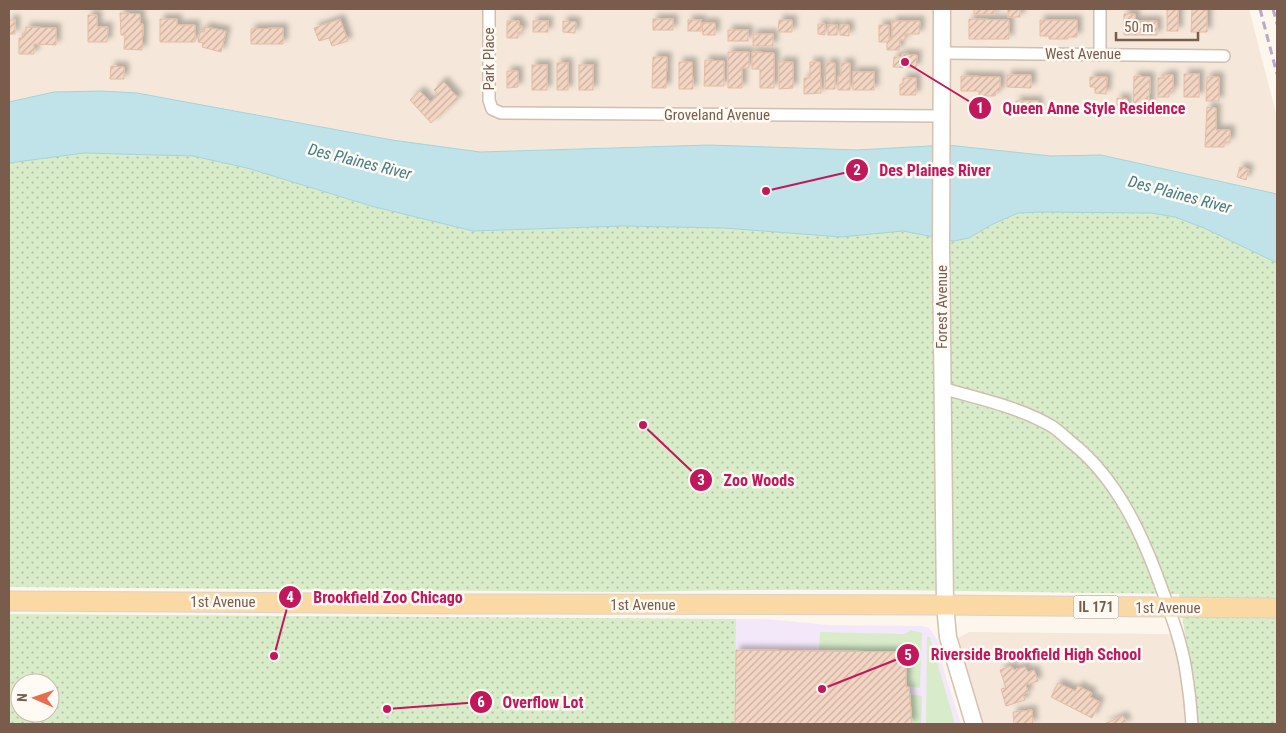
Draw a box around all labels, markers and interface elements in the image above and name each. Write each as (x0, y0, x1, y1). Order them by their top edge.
scale bar (1116, 10, 1198, 42)
text: 50 m (1124, 18, 1154, 36)
street label: Park Place (480, 27, 498, 91)
street label: West Avenue (1045, 45, 1121, 63)
callout: Queen Anne Style Residence (967, 93, 1195, 124)
text: 1 (976, 99, 984, 117)
text: Queen Anne Style Residence (1003, 99, 1186, 118)
street label: Groveland Avenue (664, 106, 770, 124)
water label: Des Plaines River (306, 139, 415, 184)
callout: Des Plaines River (844, 155, 1001, 186)
text: 2 (853, 161, 861, 179)
text: Des Plaines River (879, 161, 991, 180)
water label: Des Plaines River (1126, 172, 1235, 218)
street label: Forest Avenue (933, 265, 951, 349)
callout: Zoo Woods (689, 465, 804, 496)
text: 3 (697, 471, 705, 489)
text: Zoo Woods (724, 471, 794, 490)
callout: Brookfield Zoo Chicago (278, 581, 472, 612)
text: 4 (286, 588, 294, 606)
text: Brookfield Zoo Chicago (313, 588, 463, 607)
street label: 1st Avenue (190, 593, 256, 611)
street label: 1st Avenue (610, 596, 676, 614)
road number: IL 171 (1074, 596, 1118, 618)
street label: 1st Avenue (1135, 599, 1201, 617)
callout: Riverside Brookfield High School (896, 639, 1151, 670)
text: Riverside Brookfield High School (931, 645, 1141, 664)
text: 5 (904, 646, 912, 664)
north arrow (10, 673, 60, 723)
callout: Overflow Lot (468, 686, 594, 717)
text: N (14, 693, 30, 702)
text: 6 (477, 693, 485, 711)
text: Overflow Lot (503, 693, 583, 712)

